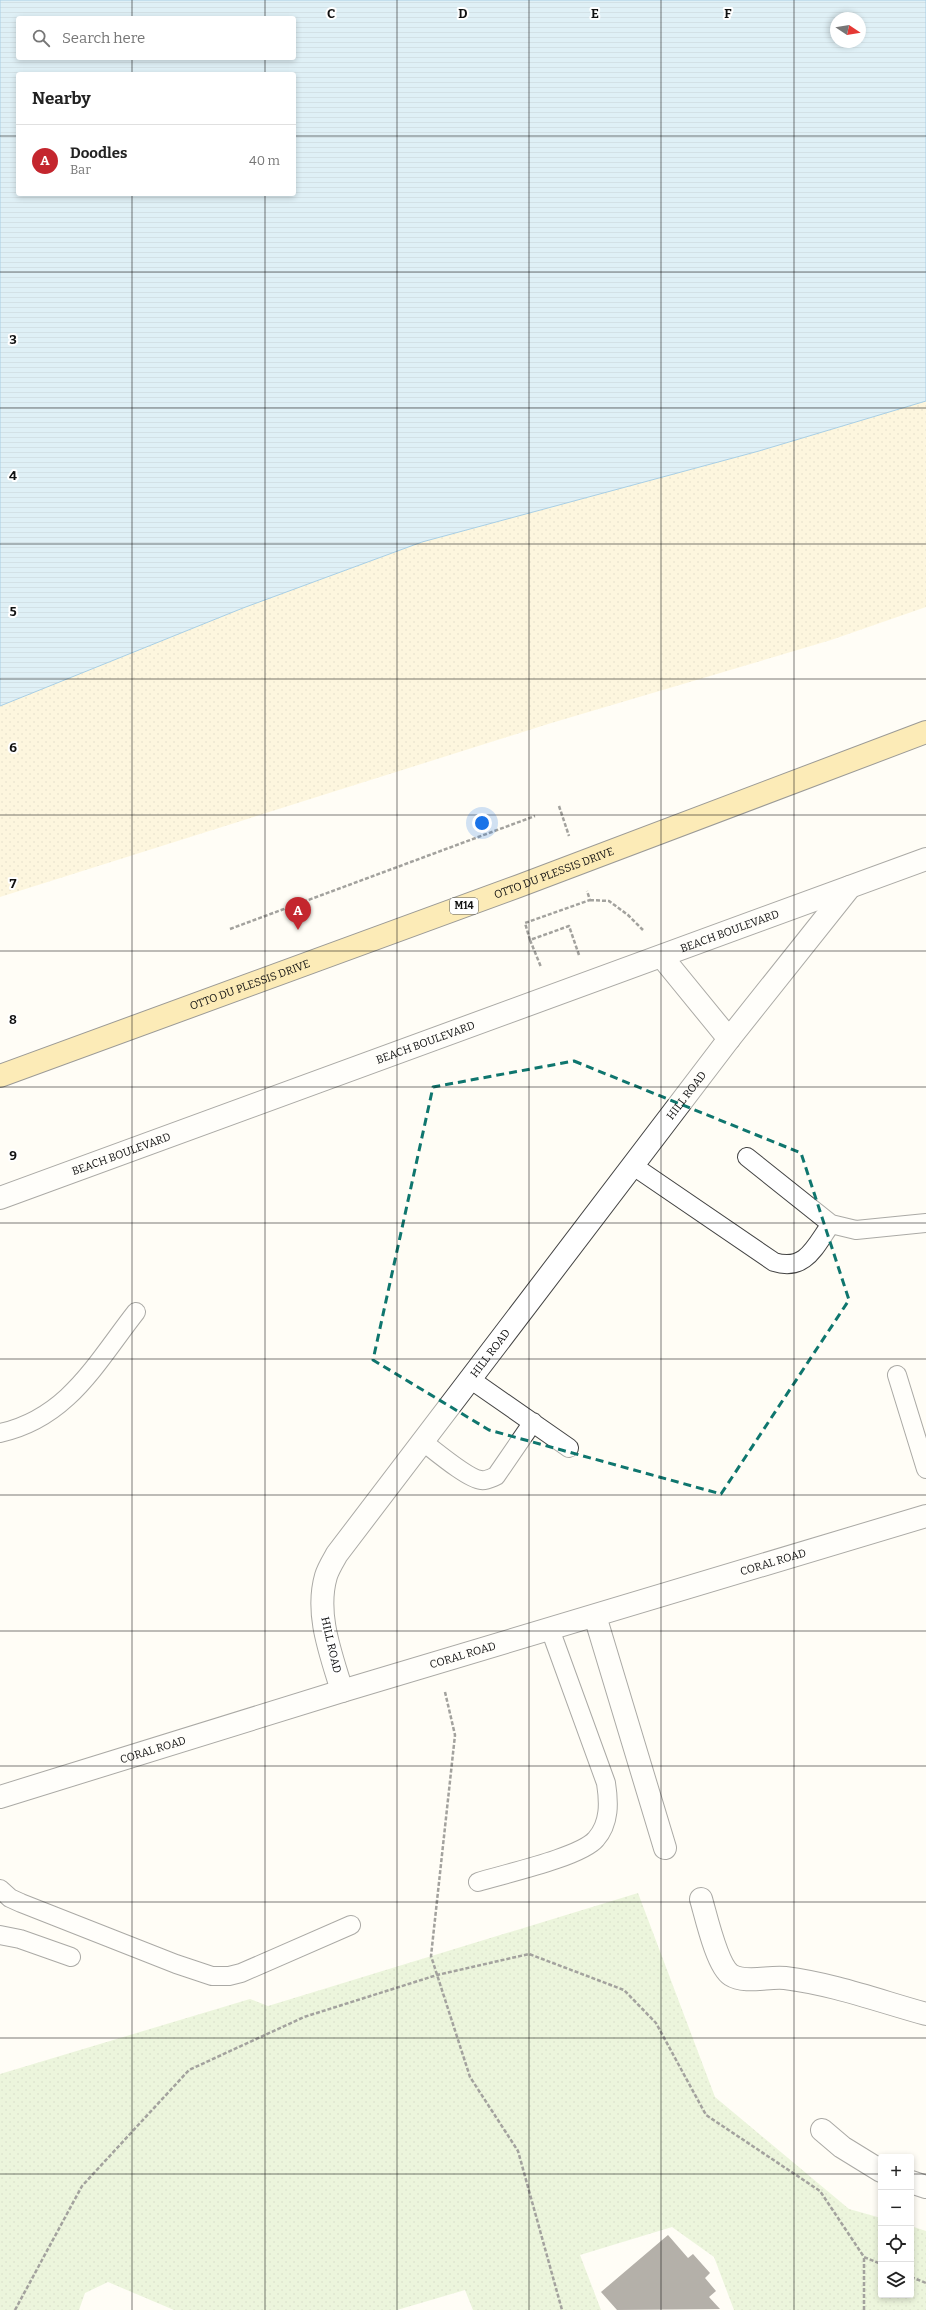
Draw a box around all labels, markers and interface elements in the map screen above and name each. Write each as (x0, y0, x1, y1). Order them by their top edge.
text: C (327, 6, 335, 21)
text: D (458, 6, 468, 21)
text: E (591, 6, 599, 21)
text: F (724, 6, 732, 21)
north arrow (830, 12, 866, 48)
search box (16, 16, 296, 60)
icon: search (30, 27, 52, 49)
text: Search here (62, 29, 145, 47)
text: Nearby (32, 88, 91, 109)
text: Doodles (70, 144, 127, 162)
text: A (40, 153, 50, 168)
text: 40 m (249, 153, 280, 168)
text: Bar (70, 162, 91, 177)
text: 3 (9, 332, 17, 347)
text: 4 (9, 468, 17, 483)
text: 5 (9, 604, 17, 619)
text: 6 (9, 740, 17, 755)
your location (472, 813, 492, 833)
street label: OTTO DU PLESSIS DRIVE (492, 844, 616, 901)
text: 7 (10, 876, 17, 891)
pin: A (285, 897, 311, 930)
road number: M14 (450, 898, 478, 914)
street label: BEACH BOULEVARD (679, 907, 781, 955)
street label: OTTO DU PLESSIS DRIVE (188, 957, 312, 1012)
text: 8 (9, 1012, 17, 1027)
street label: BEACH BOULEVARD (374, 1018, 477, 1066)
street label: HILL ROAD (664, 1068, 709, 1122)
street label: BEACH BOULEVARD (70, 1130, 172, 1178)
text: 9 (9, 1148, 17, 1163)
street label: HILL ROAD (467, 1326, 513, 1380)
street label: CORAL ROAD (738, 1546, 808, 1578)
street label: HILL ROAD (318, 1616, 344, 1674)
street label: CORAL ROAD (428, 1639, 497, 1671)
street label: CORAL ROAD (118, 1733, 187, 1766)
map controls (878, 2154, 914, 2298)
button: + (878, 2154, 914, 2190)
button: − (878, 2190, 914, 2226)
button: locate (878, 2226, 914, 2262)
button: layers (878, 2262, 914, 2298)

